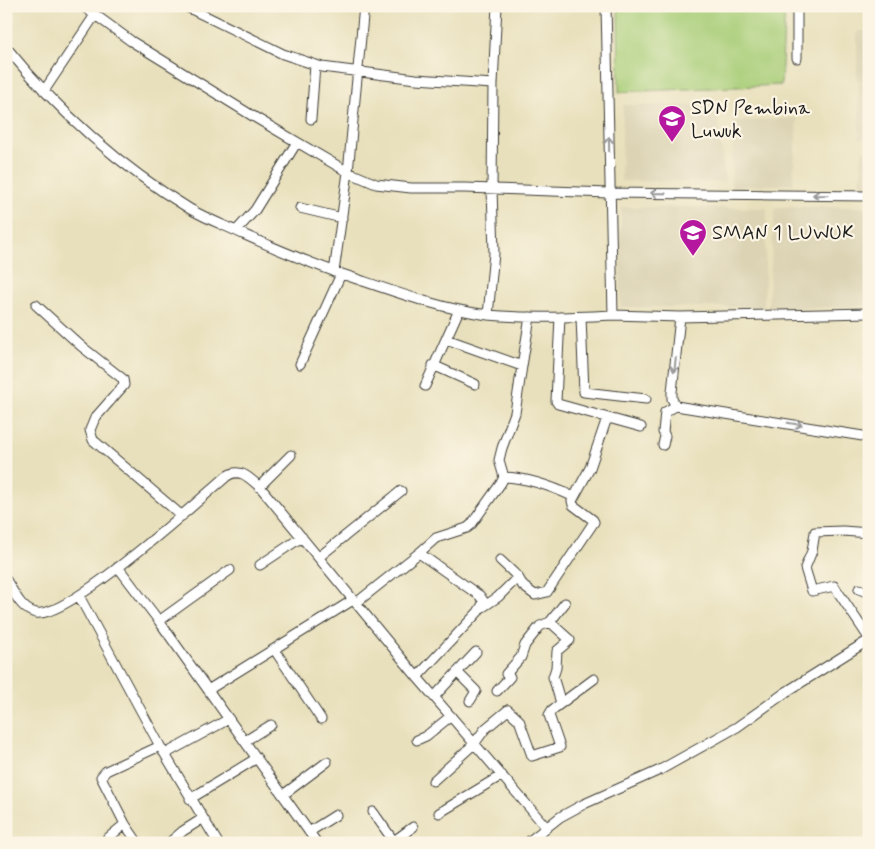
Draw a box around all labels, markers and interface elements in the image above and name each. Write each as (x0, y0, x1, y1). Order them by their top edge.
place label: SDN Pembina Luwuk (691, 95, 811, 145)
school or university icon: SDN Pembina Luwuk (657, 104, 687, 143)
one-way arrow (604, 136, 613, 152)
one-way arrow (650, 188, 666, 198)
one-way arrow (812, 190, 828, 200)
school or university icon: SMAN 1 LUWUK (678, 218, 708, 257)
place label: SMAN 1 LUWUK (712, 220, 854, 247)
one-way arrow (670, 357, 680, 373)
one-way arrow (787, 420, 803, 430)

